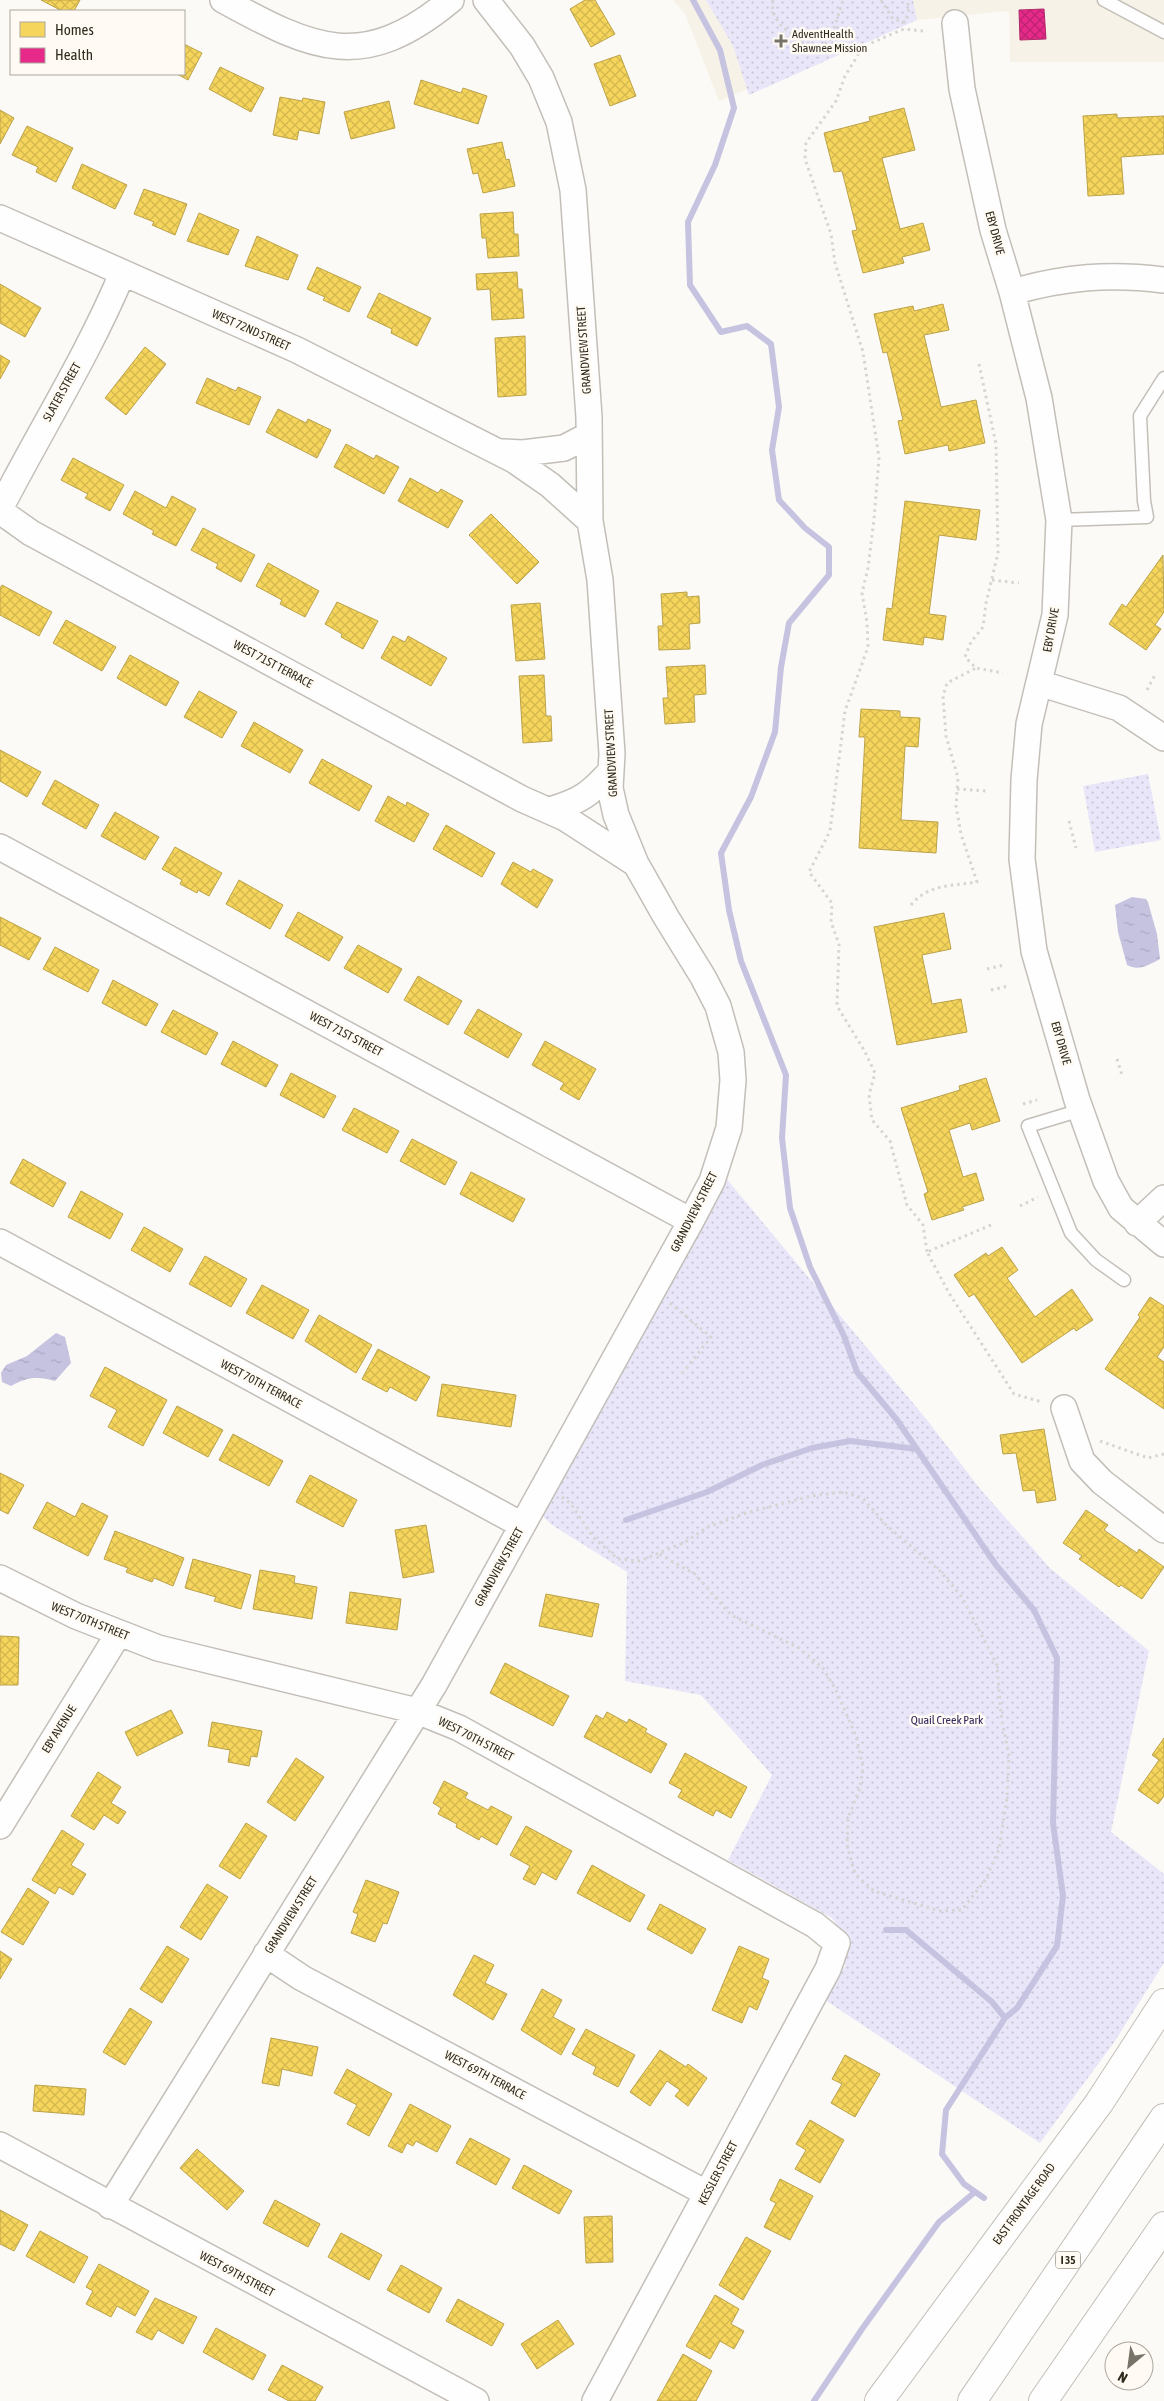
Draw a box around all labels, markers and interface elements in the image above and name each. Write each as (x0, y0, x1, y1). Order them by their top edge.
legend (10, 10, 185, 75)
text: Homes (55, 21, 94, 38)
place label: AdventHealth Shawnee Mission (792, 27, 867, 55)
marker: AdventHealth Shawnee Mission (774, 34, 788, 48)
text: Health (55, 46, 93, 63)
street label: EBY DRIVE (982, 210, 1008, 256)
street label: GRANDVIEW STREET (574, 305, 594, 394)
street label: WEST 72ND STREET (210, 306, 293, 354)
street label: SLATER STREET (40, 360, 84, 424)
street label: EBY DRIVE (1040, 607, 1062, 653)
street label: WEST 71ST TERRACE (231, 637, 315, 691)
street label: GRANDVIEW STREET (602, 708, 620, 797)
street label: WEST 71ST STREET (307, 1009, 386, 1059)
street label: EBY DRIVE (1048, 1020, 1074, 1066)
street label: GRANDVIEW STREET (668, 1169, 721, 1254)
street label: WEST 70TH TERRACE (218, 1357, 304, 1411)
street label: GRANDVIEW STREET (472, 1524, 527, 1609)
street label: WEST 70TH STREET (49, 1599, 132, 1643)
street label: EBY AVENUE (39, 1703, 79, 1755)
park label: Quail Creek Park (911, 1713, 984, 1727)
street label: WEST 70TH STREET (436, 1714, 517, 1764)
street label: GRANDVIEW STREET (262, 1873, 321, 1956)
street label: WEST 69TH TERRACE (442, 2048, 528, 2102)
street label: KESSLER STREET (695, 2138, 741, 2207)
street label: EAST FRONTAGE ROAD (990, 2160, 1058, 2247)
street label: WEST 69TH STREET (197, 2248, 277, 2300)
road number: I 35 (1056, 2252, 1080, 2268)
north arrow (1104, 2341, 1154, 2391)
text: N (1115, 2368, 1130, 2386)

